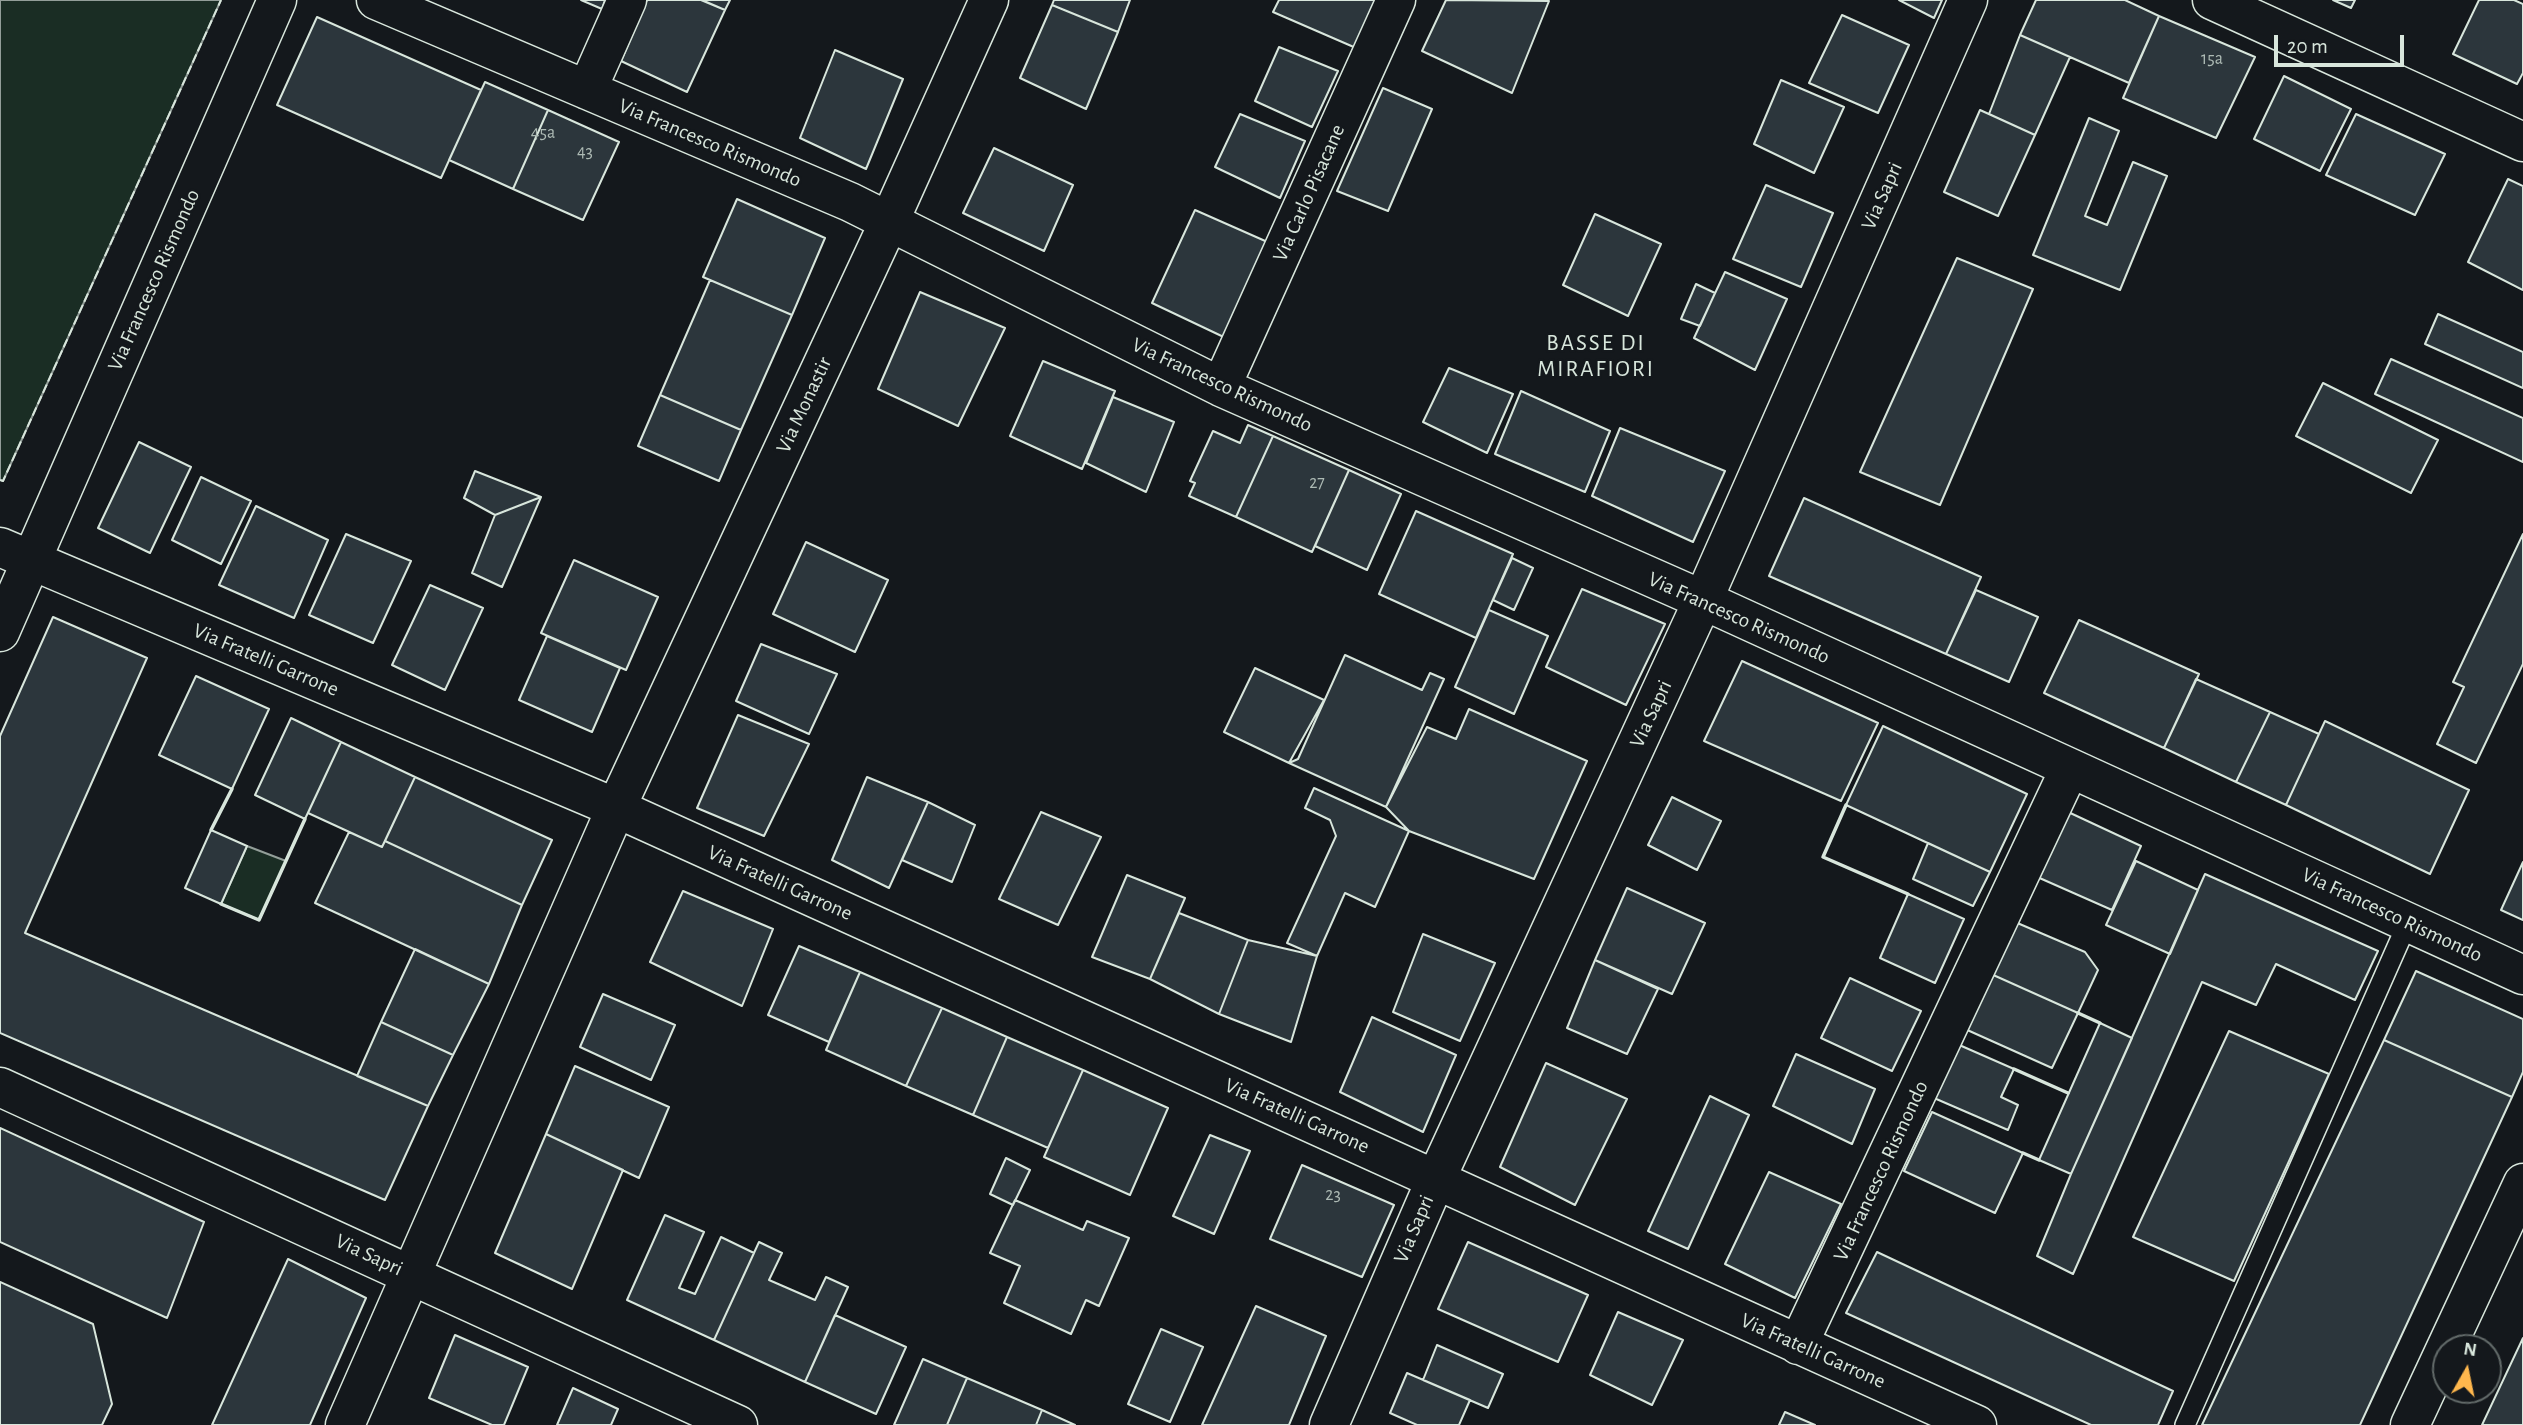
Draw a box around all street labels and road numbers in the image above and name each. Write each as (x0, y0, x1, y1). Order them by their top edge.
street label: Via Francesco Rismondo (615, 93, 805, 193)
street label: Via Carlo Pisacane (1267, 120, 1351, 266)
street label: Via Sapri (1856, 158, 1908, 234)
street label: Via Francesco Rismondo (103, 185, 205, 375)
street label: Via Francesco Rismondo (1128, 332, 1316, 438)
street label: Via Monastir (771, 353, 837, 457)
street label: Via Francesco Rismondo (1644, 567, 1834, 669)
street label: Via Fratelli Garrone (189, 618, 343, 702)
street label: Via Sapri (1624, 676, 1678, 752)
street label: Via Fratelli Garrone (704, 840, 856, 926)
street label: Via Francesco Rismondo (2298, 862, 2486, 968)
street label: Via Fratelli Garrone (1221, 1073, 1373, 1159)
street label: Via Francesco Rismondo (1828, 1077, 1934, 1265)
street label: Via Sapri (1388, 1191, 1440, 1267)
street label: Via Sapri (331, 1228, 407, 1282)
street label: Via Fratelli Garrone (1737, 1308, 1889, 1394)

